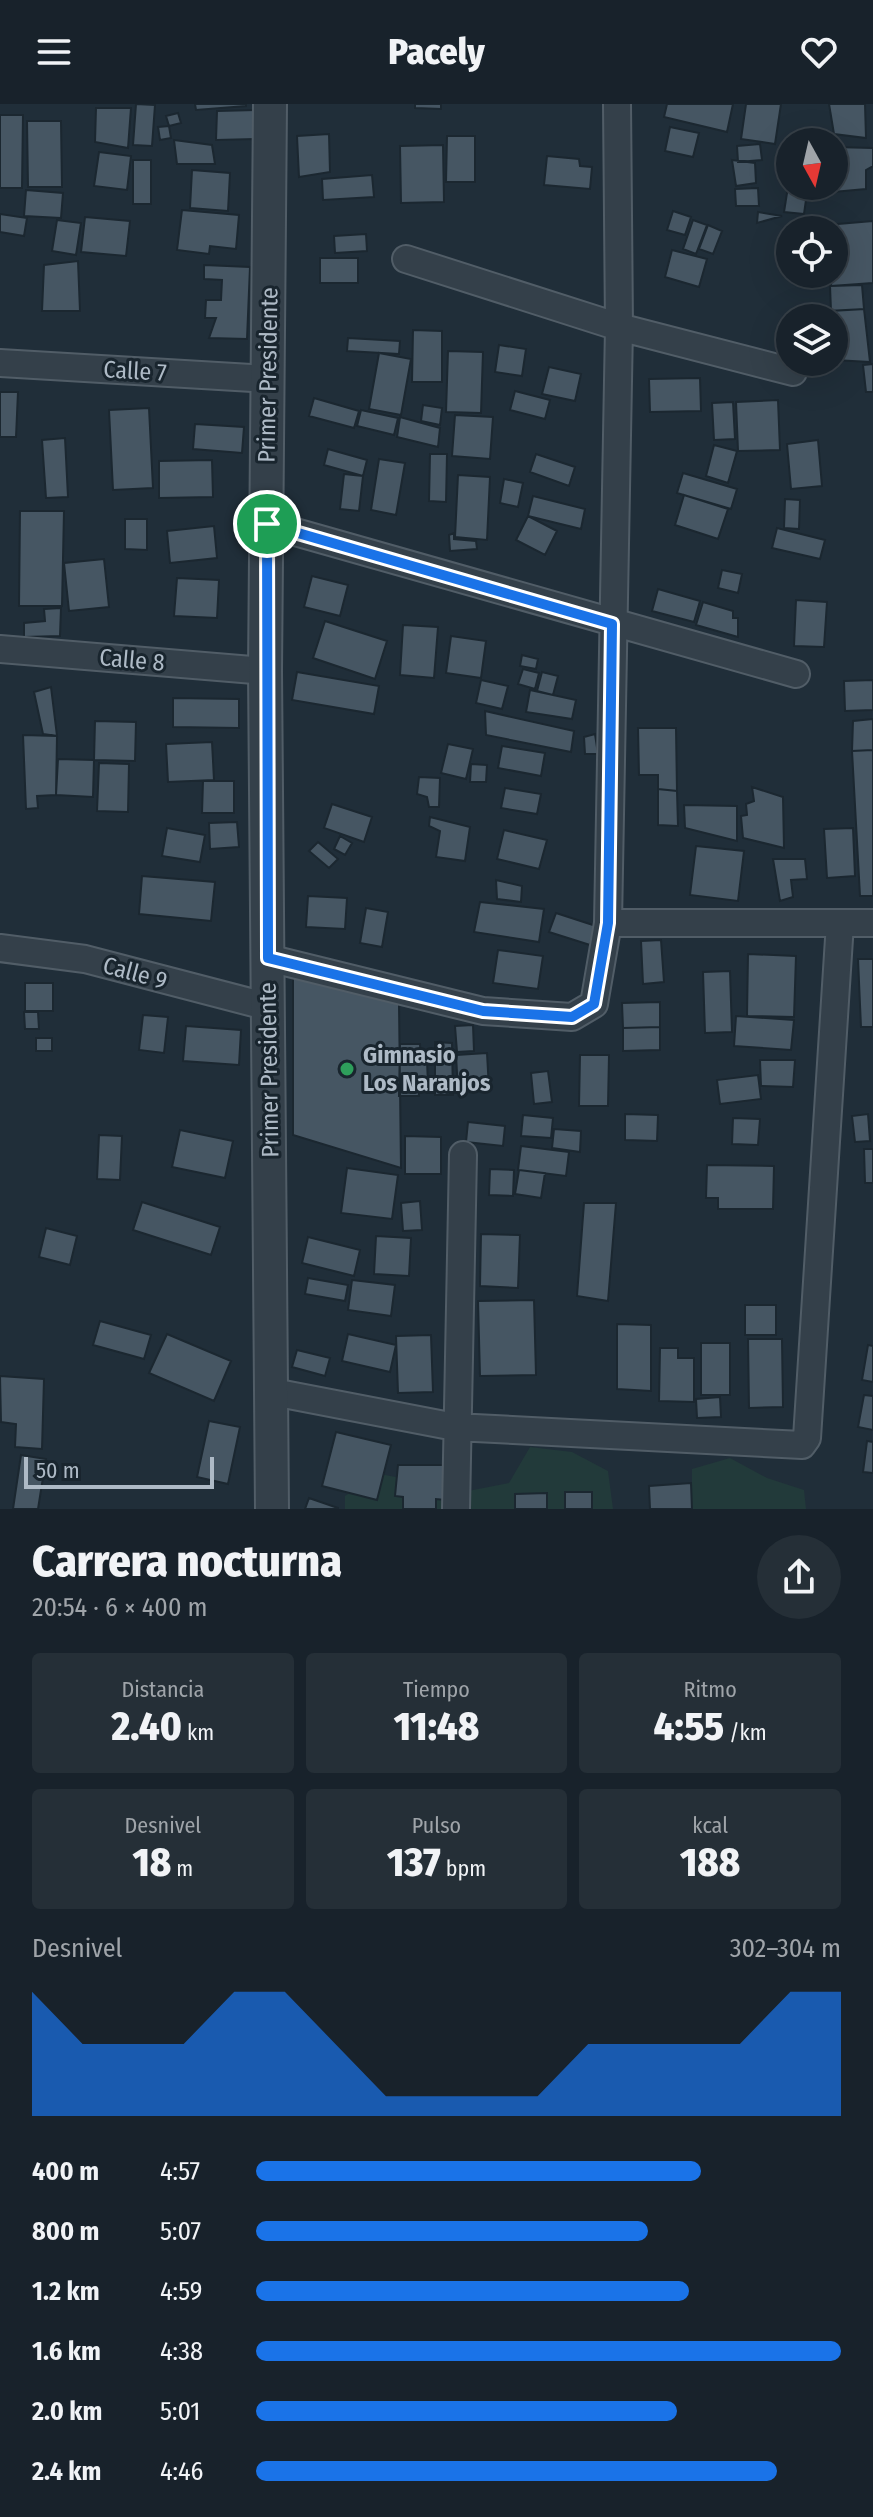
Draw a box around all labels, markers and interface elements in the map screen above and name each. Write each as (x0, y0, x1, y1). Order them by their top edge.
icon: menu (32, 30, 76, 74)
text: Pacely (388, 30, 485, 74)
icon: heart (797, 30, 841, 74)
north arrow (776, 128, 848, 200)
map controls (776, 128, 848, 376)
button: locate (776, 216, 848, 288)
street label: Primer Presidente (252, 287, 284, 463)
button: layers (776, 304, 848, 376)
street label: Calle 7 (103, 355, 168, 387)
pin (233, 490, 301, 558)
icon: arrive (245, 502, 289, 546)
street label: Calle 8 (98, 643, 166, 677)
street label: Calle 9 (100, 951, 170, 995)
street label: Primer Presidente (253, 982, 285, 1158)
place label: Gimnasio Los Naranjos (363, 1041, 491, 1097)
marker: Gimnasio Los Naranjos (338, 1060, 356, 1078)
scale bar (24, 1453, 214, 1489)
text: 50 m (36, 1457, 80, 1484)
text: Carrera nocturna (32, 1535, 342, 1588)
button: share (757, 1535, 841, 1619)
text: 20:54 · 6 × 400 m (32, 1592, 208, 1623)
text: Distancia (121, 1676, 204, 1703)
text: Tiempo (403, 1676, 470, 1703)
text: Ritmo (684, 1676, 737, 1703)
text: 2.40 (111, 1703, 182, 1751)
text: 11:48 (394, 1703, 479, 1751)
text: 4:55 (654, 1703, 724, 1751)
text: km (182, 1719, 214, 1746)
text: /km (724, 1719, 767, 1746)
text: Desnivel (125, 1812, 201, 1839)
text: Pulso (412, 1812, 461, 1839)
text: kcal (692, 1812, 728, 1839)
text: 18 (132, 1839, 171, 1887)
text: 137 (387, 1839, 441, 1887)
text: 188 (680, 1839, 740, 1887)
text: m (171, 1855, 193, 1882)
text: bpm (441, 1855, 486, 1882)
text: Desnivel (32, 1933, 122, 1964)
text: 302–304 m (730, 1933, 841, 1964)
text: 400 m (32, 2156, 99, 2187)
text: 4:57 (160, 2156, 200, 2187)
text: 800 m (32, 2216, 99, 2247)
text: 5:07 (160, 2216, 201, 2247)
text: 1.2 km (32, 2276, 99, 2307)
text: 4:59 (160, 2276, 202, 2307)
text: 1.6 km (32, 2336, 101, 2367)
text: 4:38 (160, 2336, 203, 2367)
text: 2.0 km (32, 2396, 102, 2427)
text: 5:01 (160, 2396, 200, 2427)
text: 2.4 km (32, 2456, 101, 2487)
text: 4:46 (160, 2456, 203, 2487)

